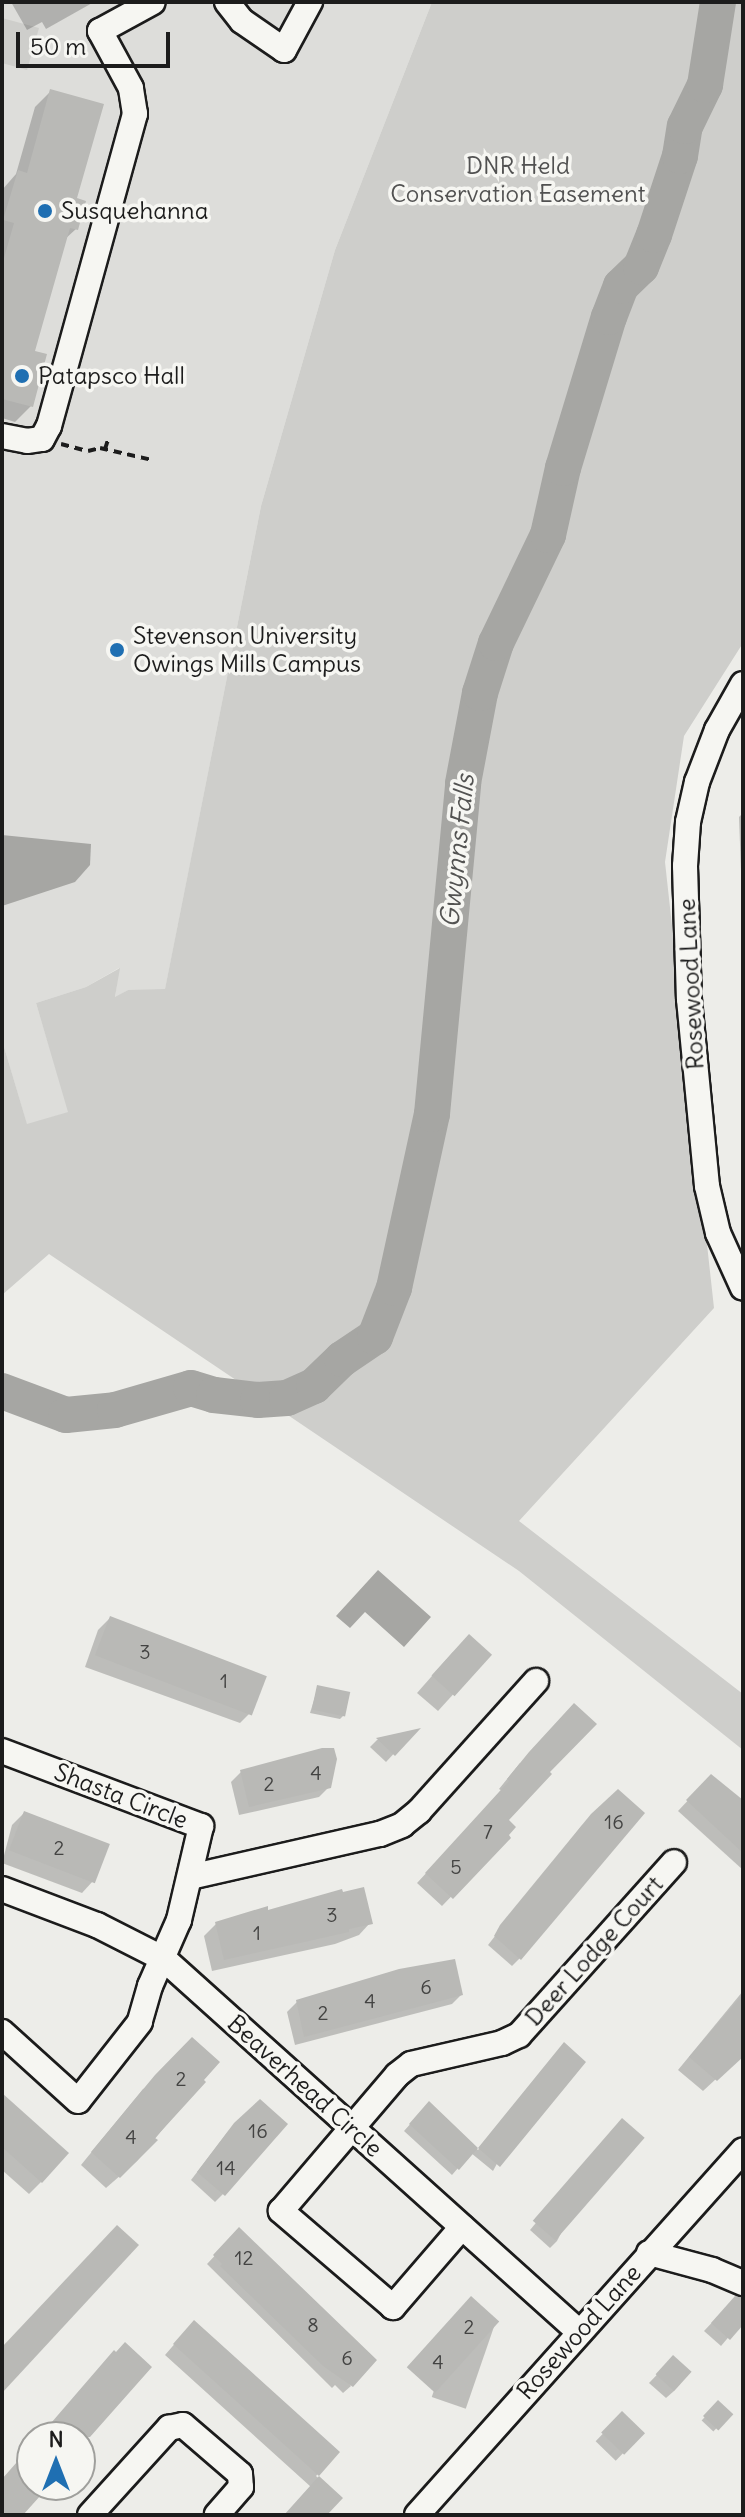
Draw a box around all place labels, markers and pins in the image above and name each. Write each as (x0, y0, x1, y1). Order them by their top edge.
place label: Susquehanna (61, 197, 208, 225)
marker: Susquehanna (36, 202, 54, 220)
place label: Patapsco Hall (38, 362, 185, 390)
marker: Patapsco Hall (13, 367, 31, 385)
place label: Stevenson University Owings Mills Campus (133, 622, 361, 678)
marker: Stevenson University Owings Mills Campus (108, 641, 126, 659)

